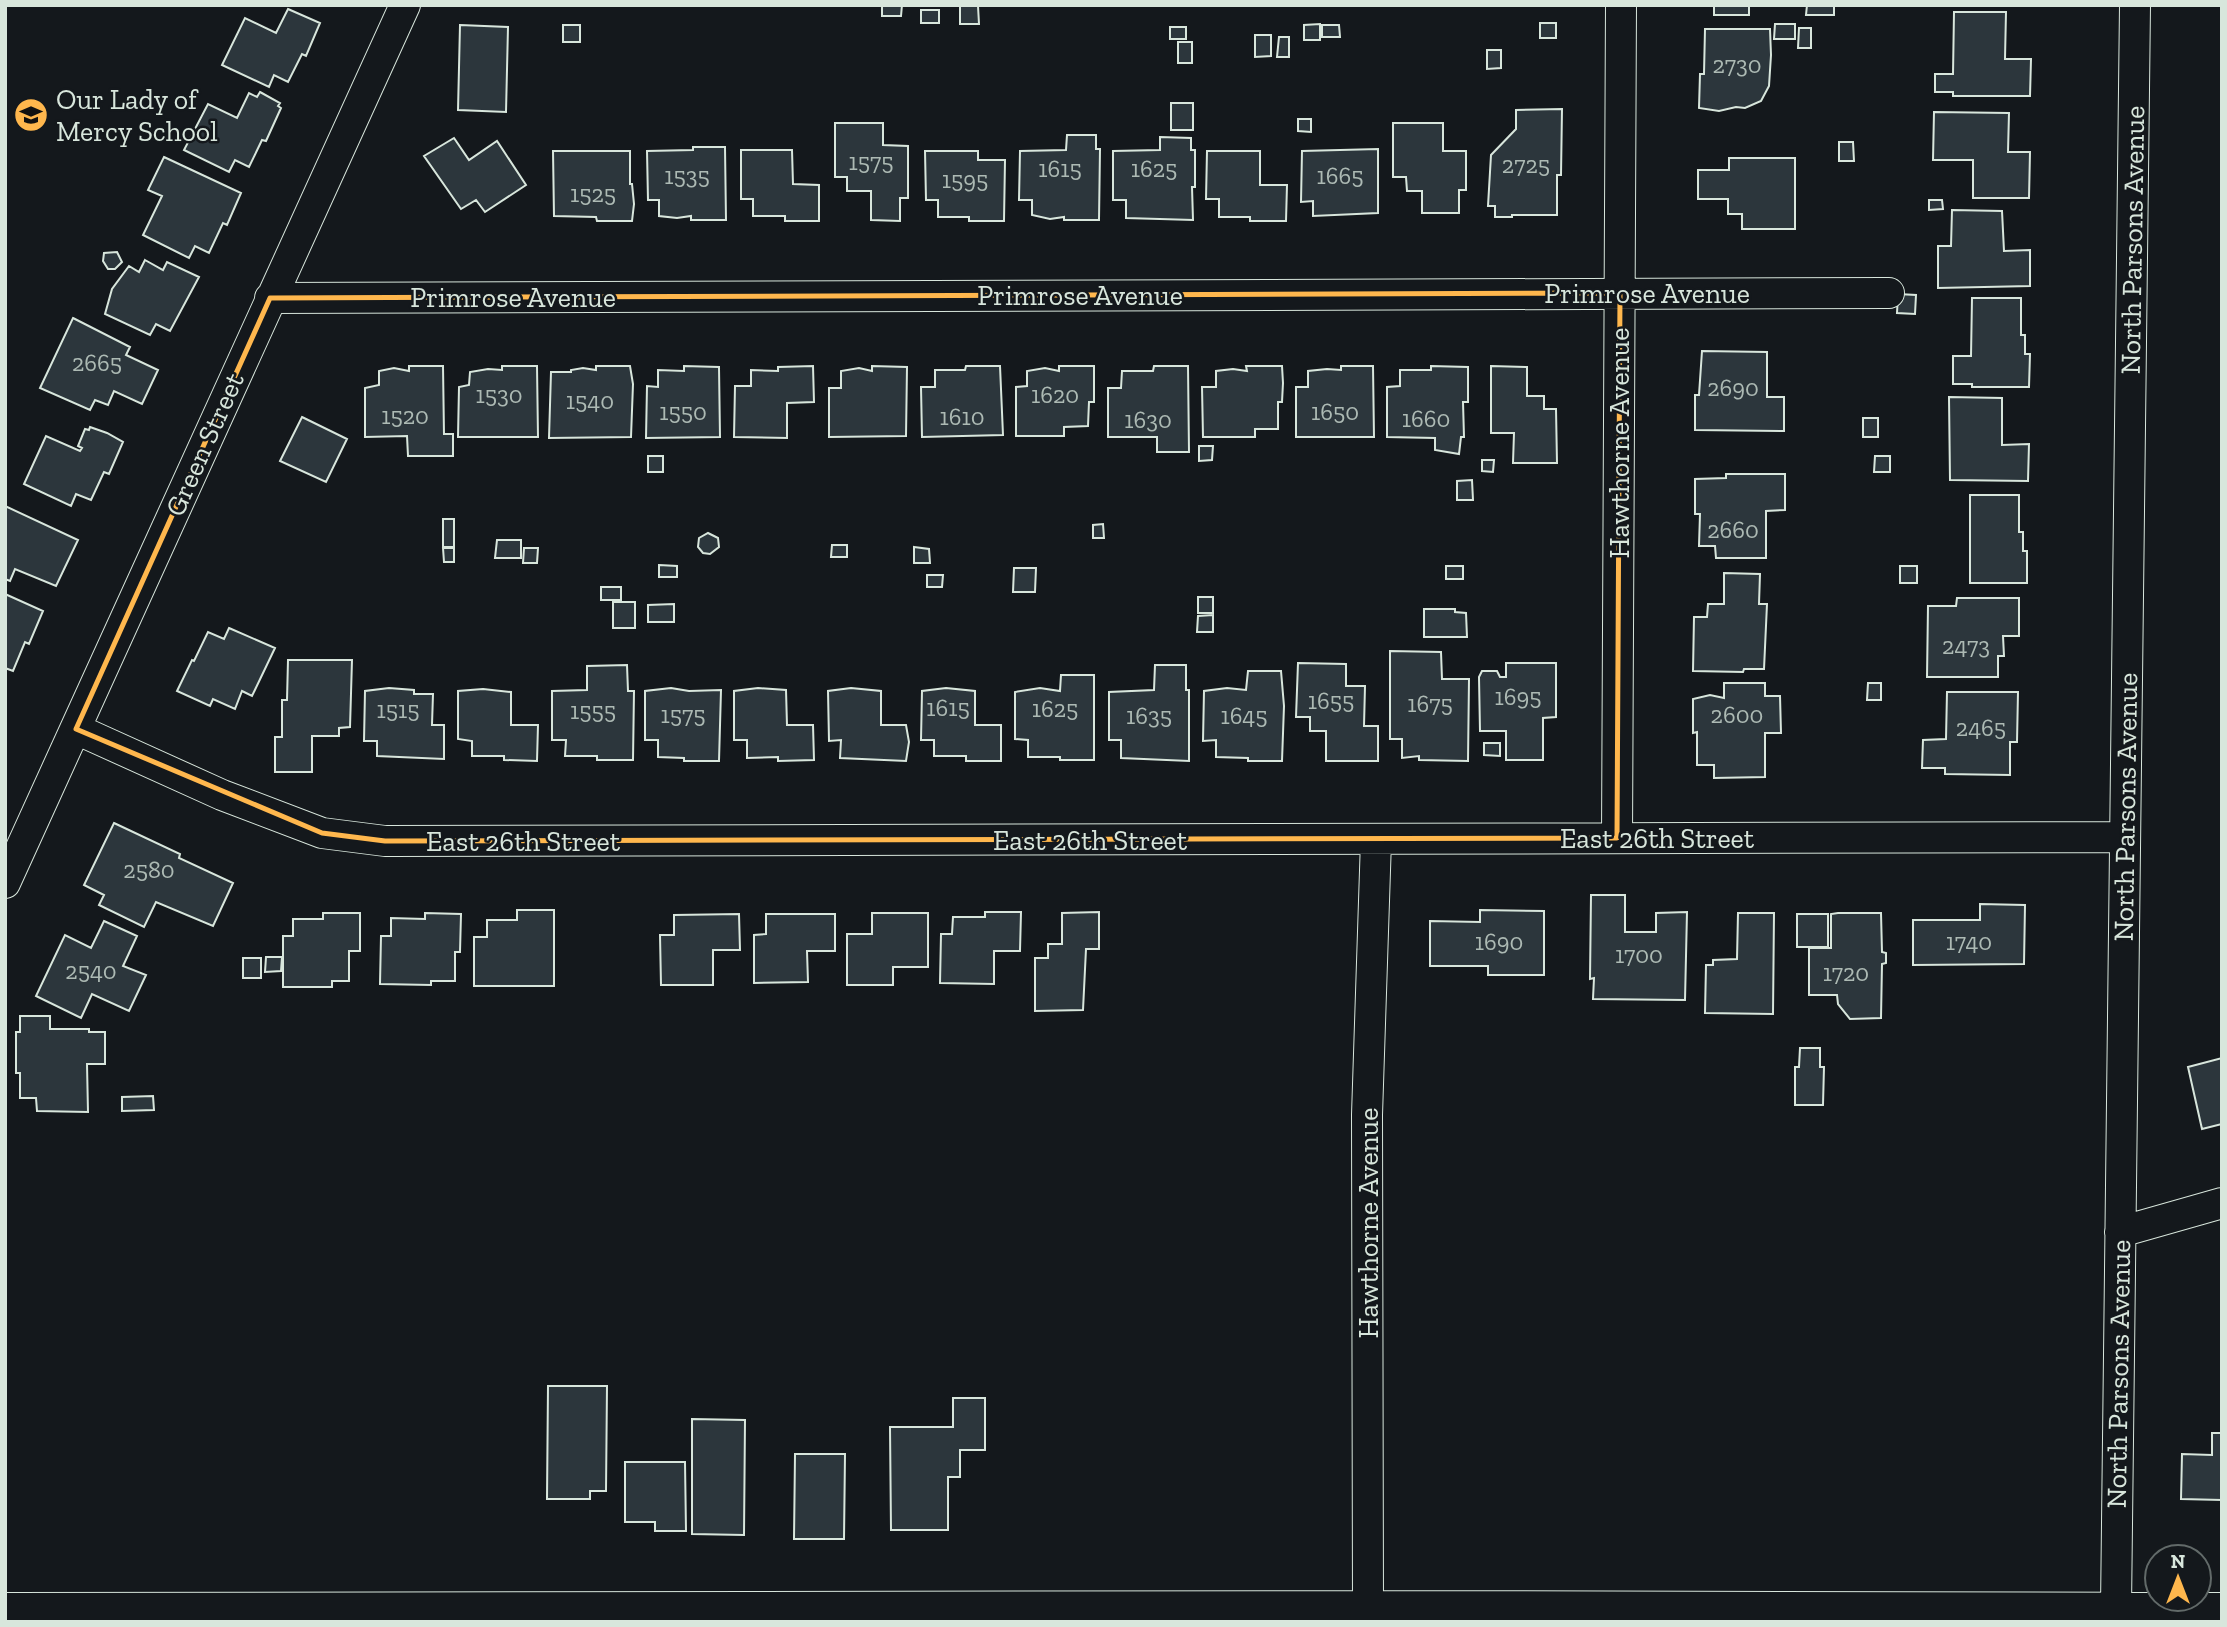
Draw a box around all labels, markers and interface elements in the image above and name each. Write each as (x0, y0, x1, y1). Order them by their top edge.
house number: 2730 (1712, 50, 1762, 79)
place label: Our Lady of Mercy School (56, 83, 218, 148)
school or university icon: Our Lady of Mercy School (12, 96, 50, 134)
street label: North Parsons Avenue (2114, 105, 2151, 375)
house number: 1575 (848, 147, 894, 176)
house number: 2725 (1502, 150, 1550, 179)
house number: 1615 (1038, 154, 1082, 183)
house number: 1625 (1131, 154, 1177, 183)
house number: 1535 (664, 161, 710, 190)
house number: 1665 (1316, 161, 1364, 190)
house number: 1595 (942, 165, 988, 194)
house number: 1525 (570, 179, 616, 208)
street label: Primrose Avenue (1544, 277, 1750, 310)
street label: Primrose Avenue (977, 279, 1183, 312)
street label: Primrose Avenue (410, 281, 616, 314)
street label: Hawthorne Avenue (1603, 328, 1636, 558)
house number: 2665 (72, 348, 122, 377)
street label: Green Street (158, 367, 251, 521)
house number: 2690 (1707, 373, 1759, 402)
house number: 1530 (475, 380, 523, 409)
house number: 1620 (1031, 380, 1079, 409)
house number: 1540 (566, 386, 614, 415)
house number: 1550 (659, 397, 707, 426)
house number: 1650 (1311, 397, 1359, 426)
house number: 1520 (381, 401, 429, 430)
house number: 1610 (939, 402, 985, 431)
house number: 1660 (1402, 404, 1450, 433)
house number: 1630 (1124, 405, 1172, 434)
house number: 2660 (1707, 515, 1759, 544)
house number: 2473 (1942, 631, 1990, 660)
street label: North Parsons Avenue (2107, 672, 2144, 942)
house number: 1695 (1494, 682, 1542, 711)
house number: 1655 (1308, 686, 1354, 715)
house number: 1675 (1407, 689, 1453, 718)
house number: 1615 (926, 693, 970, 722)
house number: 1625 (1032, 694, 1078, 723)
house number: 1515 (376, 695, 420, 724)
house number: 1555 (570, 696, 616, 725)
house number: 1575 (660, 700, 706, 729)
house number: 2600 (1711, 700, 1763, 729)
house number: 1635 (1126, 701, 1172, 730)
house number: 1645 (1220, 701, 1268, 730)
house number: 2465 (1956, 713, 2006, 742)
street label: East 26th Street (1560, 822, 1755, 855)
street label: East 26th Street (993, 824, 1188, 857)
street label: East 26th Street (426, 825, 621, 858)
house number: 2580 (123, 855, 175, 884)
house number: 1690 (1475, 927, 1523, 956)
house number: 1740 (1946, 927, 1992, 956)
house number: 1700 (1615, 940, 1663, 969)
house number: 2540 (65, 956, 117, 985)
house number: 1720 (1823, 958, 1869, 987)
street label: Hawthorne Avenue (1352, 1108, 1385, 1338)
street label: North Parsons Avenue (2100, 1239, 2137, 1509)
north arrow (2143, 1543, 2213, 1613)
text: N (2171, 1550, 2185, 1573)

